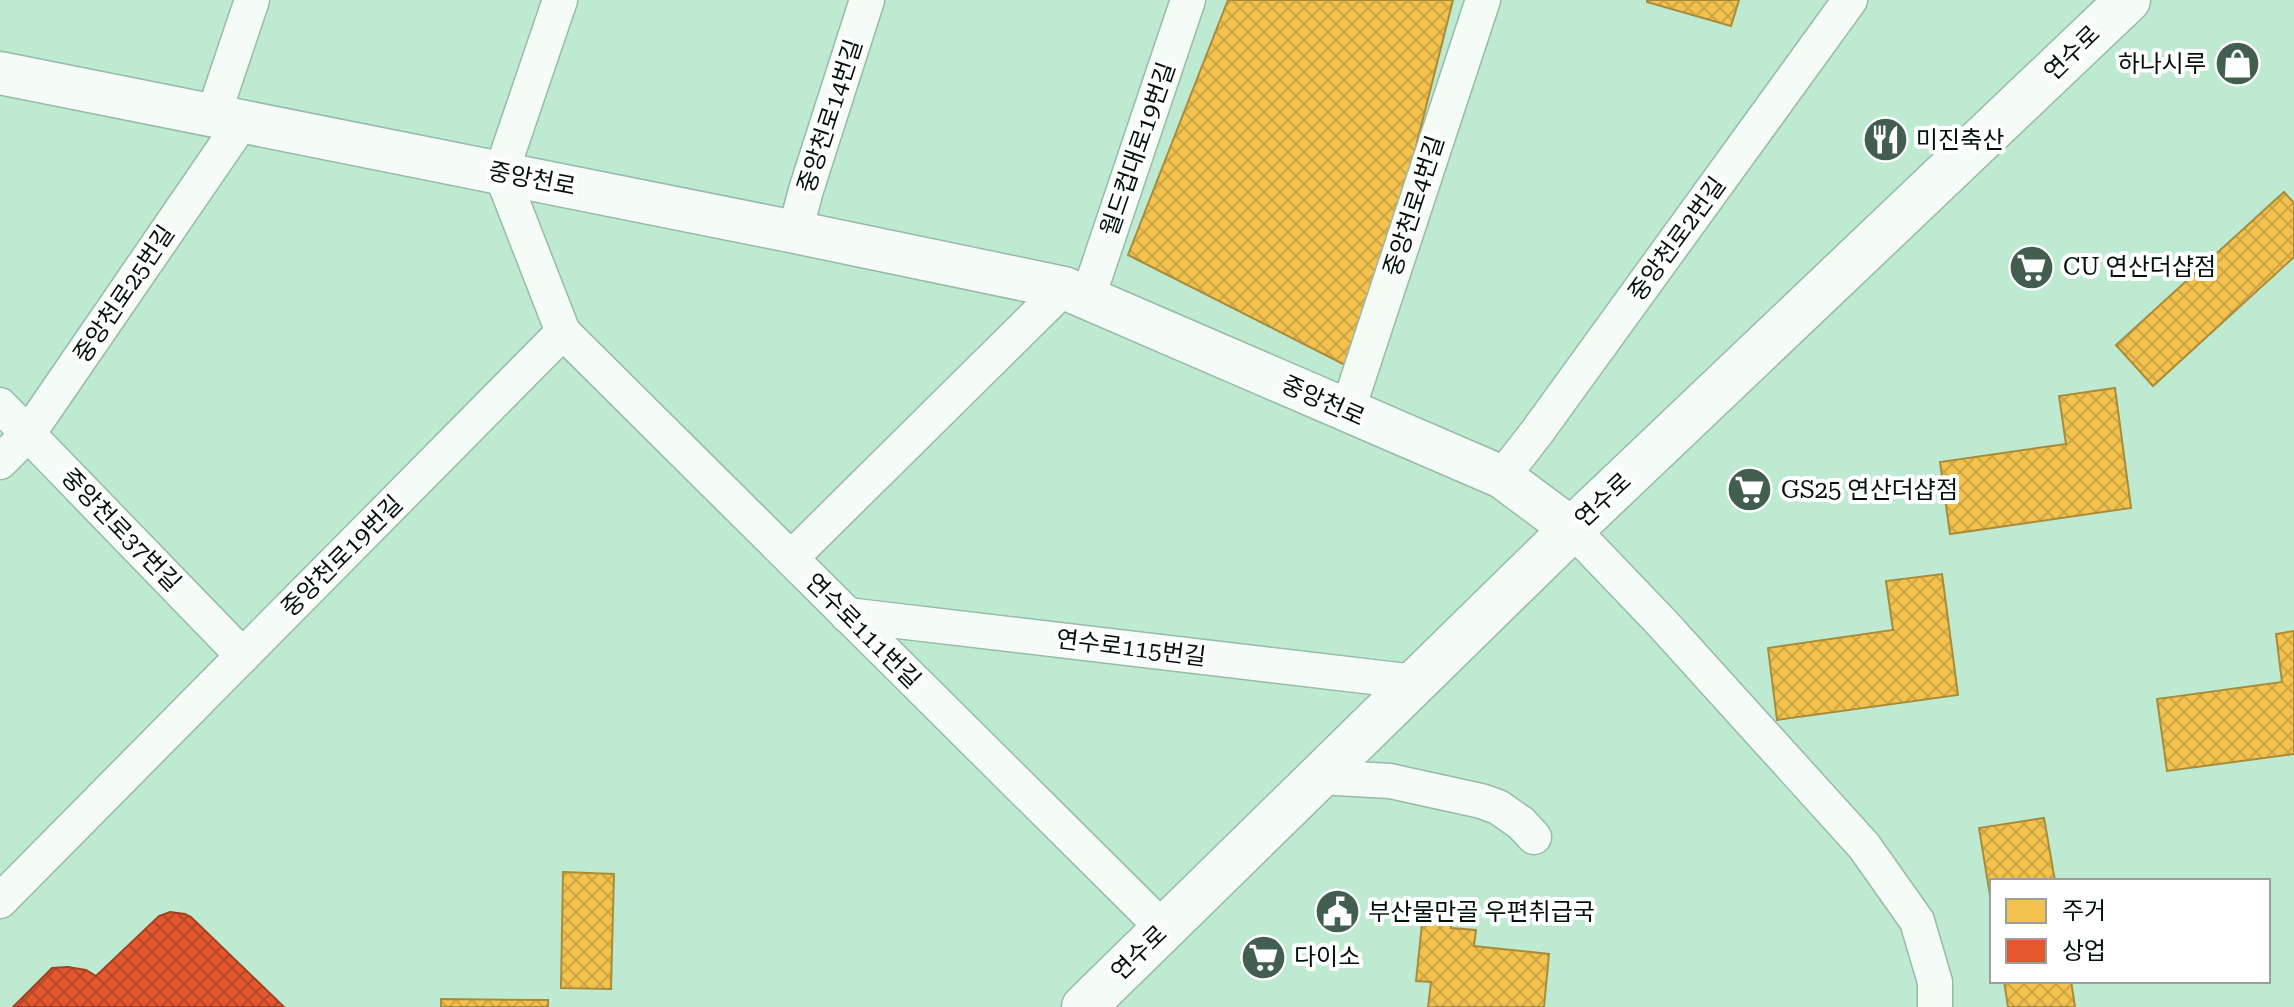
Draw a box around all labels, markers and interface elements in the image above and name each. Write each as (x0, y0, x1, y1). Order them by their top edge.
street label: 연수로 (2038, 20, 2106, 86)
street label: 중앙천로14번길 (792, 36, 868, 196)
shop icon: 하나시루 (2213, 40, 2261, 88)
place label: 하나시루 (2118, 50, 2206, 78)
street label: 월드컵대로19번길 (1095, 59, 1181, 239)
restaurant icon: 미진축산 (1861, 116, 1909, 164)
place label: 미진축산 (1916, 126, 2004, 154)
street label: 중앙천로4번길 (1378, 132, 1450, 280)
street label: 중앙천로 (486, 157, 578, 201)
street label: 중앙천로2번길 (1623, 172, 1731, 306)
street label: 중앙천로25번길 (68, 220, 180, 368)
supermarket icon: CU 연산더샵점 (2008, 243, 2056, 291)
place label: CU 연산더샵점 (2063, 253, 2216, 281)
street label: 중앙천로 (1277, 370, 1369, 432)
street label: 중앙천로37번길 (56, 463, 186, 597)
supermarket icon: GS25 연산더샵점 (1726, 466, 1774, 514)
street label: 연수로 (1569, 467, 1637, 533)
place label: GS25 연산더샵점 (1781, 476, 1958, 504)
street label: 중앙천로19번길 (276, 490, 408, 622)
street label: 연수로111번길 (800, 568, 926, 694)
street label: 연수로115번길 (1054, 625, 1208, 671)
legend (1990, 879, 2270, 983)
public building icon: 부산물만골 우편취급국 (1313, 888, 1361, 936)
text: 주거 (2062, 897, 2106, 925)
place label: 부산물만골 우편취급국 (1368, 898, 1595, 926)
street label: 연수로 (1105, 920, 1173, 986)
supermarket icon: 다이소 (1239, 933, 1287, 981)
text: 상업 (2062, 937, 2106, 965)
place label: 다이소 (1294, 943, 1360, 971)

